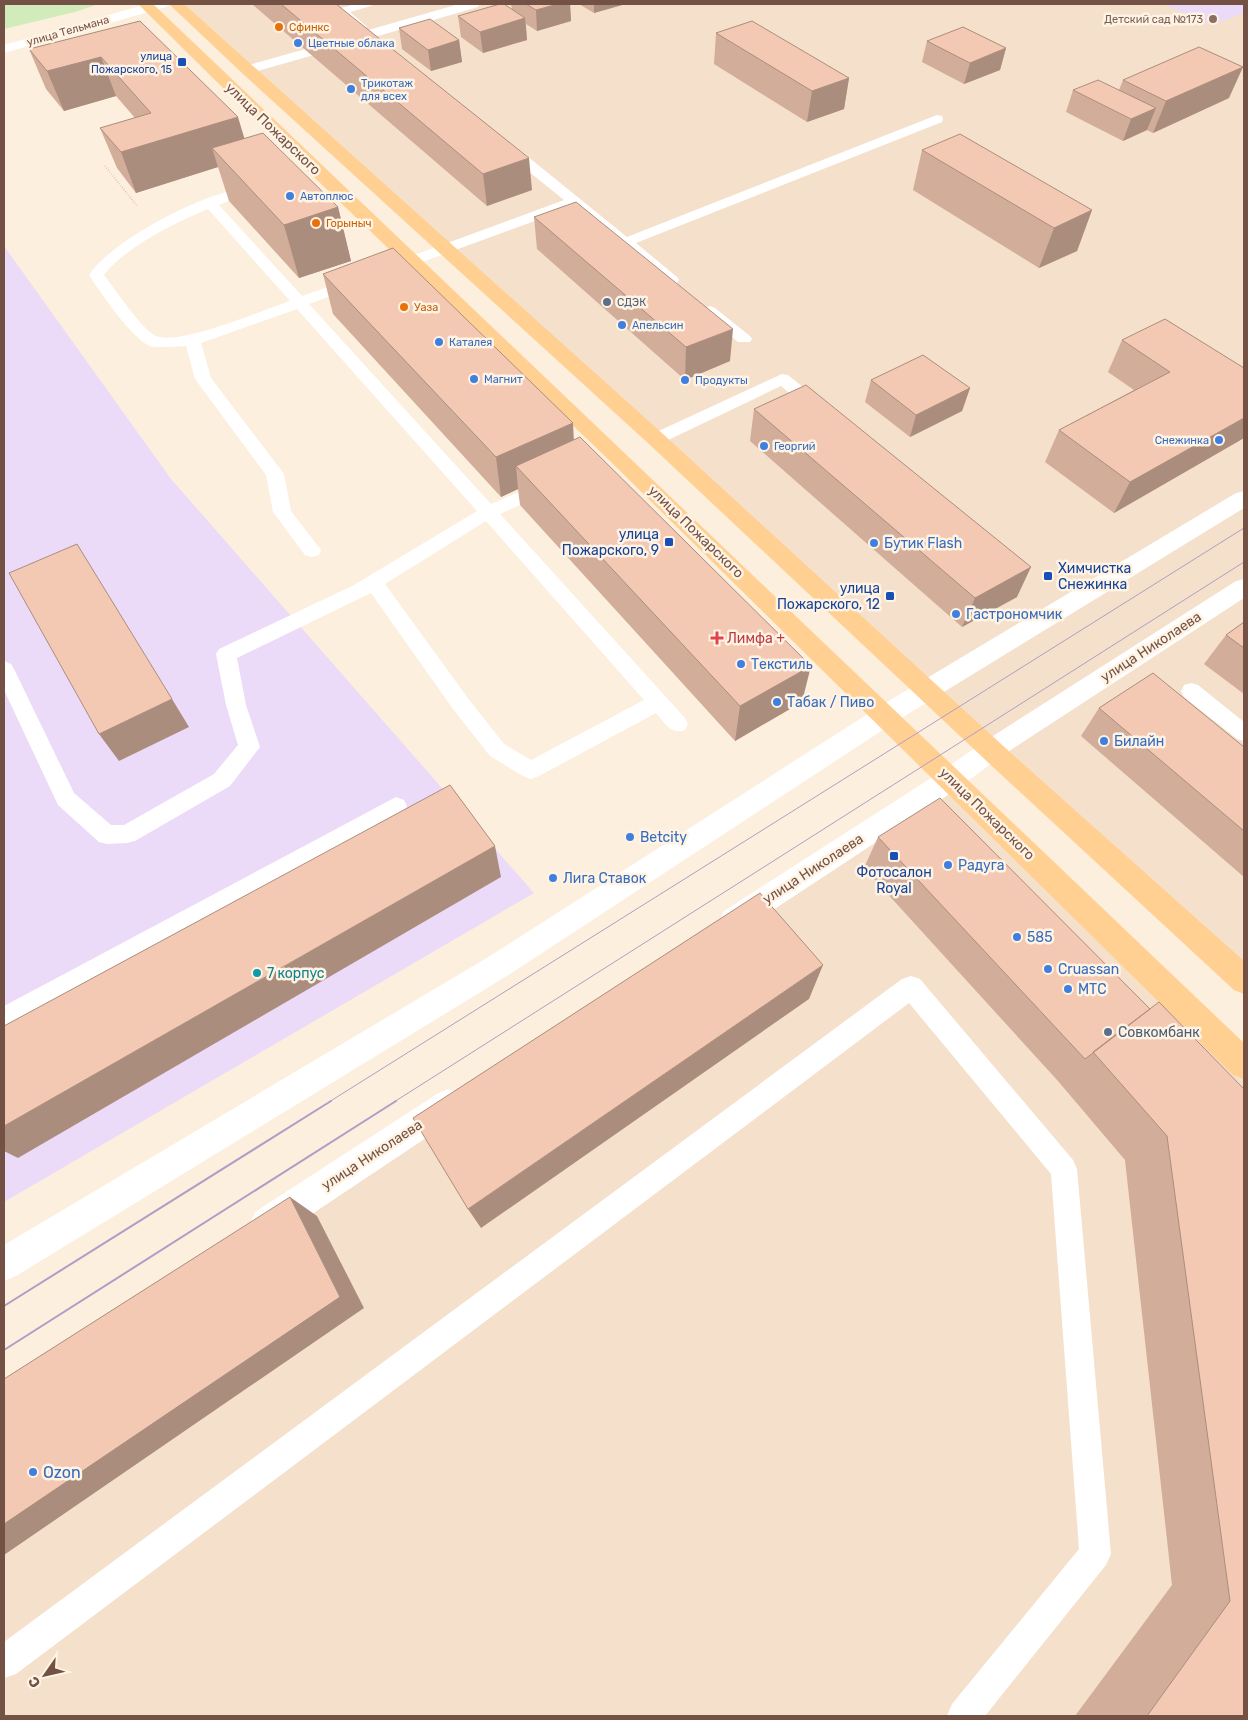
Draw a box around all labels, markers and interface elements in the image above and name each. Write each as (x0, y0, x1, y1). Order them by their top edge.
street label: улица Тельмана (25, 13, 111, 49)
place label: Детский сад №173 (1104, 13, 1203, 26)
marker: Детский сад №173 (1207, 13, 1219, 25)
marker: Сфинкс (273, 21, 285, 33)
place label: Сфинкс (289, 21, 329, 34)
marker: Цветные облака (292, 37, 304, 49)
place label: Цветные облака (308, 37, 395, 50)
place label: улица Пожарского, 15 (91, 50, 172, 76)
marker: улица Пожарского, 15 (176, 56, 188, 68)
place label: Трикотаж для всех (361, 77, 413, 103)
street label: улица Пожарского (222, 79, 324, 179)
marker: Трикотаж для всех (345, 83, 357, 95)
marker: Автоплюс (284, 190, 296, 202)
place label: Автоплюс (300, 190, 353, 203)
marker: Горыныч (310, 217, 322, 229)
place label: Горыныч (326, 217, 372, 230)
marker: СДЭК (601, 296, 613, 308)
place label: СДЭК (617, 296, 646, 309)
marker: Уаза (398, 301, 410, 313)
place label: Уаза (414, 301, 438, 314)
marker: Апельсин (616, 319, 628, 331)
place label: Апельсин (632, 319, 683, 332)
marker: Каталея (433, 336, 445, 348)
place label: Каталея (449, 336, 492, 349)
marker: Магнит (468, 373, 480, 385)
place label: Магнит (484, 373, 523, 386)
marker: Продукты (679, 374, 691, 386)
place label: Продукты (695, 374, 748, 387)
place label: Снежинка (1155, 434, 1209, 447)
marker: Снежинка (1213, 434, 1225, 446)
marker: Георгий (758, 440, 770, 452)
place label: Георгий (774, 440, 816, 453)
street label: улица Пожарского (645, 482, 747, 582)
place label: улица Пожарского, 9 (562, 526, 659, 559)
place label: Бутик Flash (884, 535, 962, 552)
marker: улица Пожарского, 9 (663, 536, 675, 548)
marker: Бутик Flash (868, 537, 880, 549)
place label: Химчистка Снежинка (1058, 560, 1131, 593)
marker: Химчистка Снежинка (1042, 570, 1054, 582)
place label: улица Пожарского, 12 (777, 580, 880, 613)
marker: улица Пожарского, 12 (884, 590, 896, 602)
place label: Гастрономчик (966, 606, 1063, 623)
marker: Гастрономчик (950, 608, 962, 620)
street label: улица Николаева (1097, 608, 1205, 686)
place label: Лимфа + (727, 630, 785, 647)
marker: Лимфа + (711, 632, 723, 644)
place label: Текстиль (751, 656, 813, 673)
marker: Текстиль (735, 658, 747, 670)
place label: Табак / Пиво (787, 694, 874, 711)
marker: Табак / Пиво (771, 696, 783, 708)
place label: Билайн (1114, 733, 1164, 750)
marker: Билайн (1098, 735, 1110, 747)
street label: улица Пожарского (936, 764, 1038, 864)
place label: Betcity (640, 829, 687, 846)
street label: улица Николаева (759, 830, 867, 908)
marker: Betcity (624, 831, 636, 843)
marker: Фотосалон Royal (888, 850, 900, 862)
place label: Радуга (958, 857, 1005, 874)
marker: Радуга (942, 859, 954, 871)
place label: Фотосалон Royal (856, 864, 932, 897)
place label: Лига Ставок (563, 870, 647, 887)
marker: Лига Ставок (547, 872, 559, 884)
place label: 585 (1027, 929, 1053, 946)
marker: 585 (1011, 931, 1023, 943)
place label: Cruassan (1058, 961, 1119, 978)
marker: Cruassan (1042, 963, 1054, 975)
place label: 7 корпус (267, 965, 325, 982)
marker: 7 корпус (251, 967, 263, 979)
place label: МТС (1078, 981, 1107, 998)
marker: МТС (1062, 983, 1074, 995)
place label: Совкомбанк (1118, 1024, 1200, 1041)
marker: Совкомбанк (1102, 1026, 1114, 1038)
street label: улица Николаева (318, 1116, 426, 1194)
place label: Ozon (43, 1463, 81, 1482)
marker: Ozon (27, 1466, 39, 1478)
north arrow (20, 1650, 70, 1700)
text: С (25, 1673, 44, 1691)

